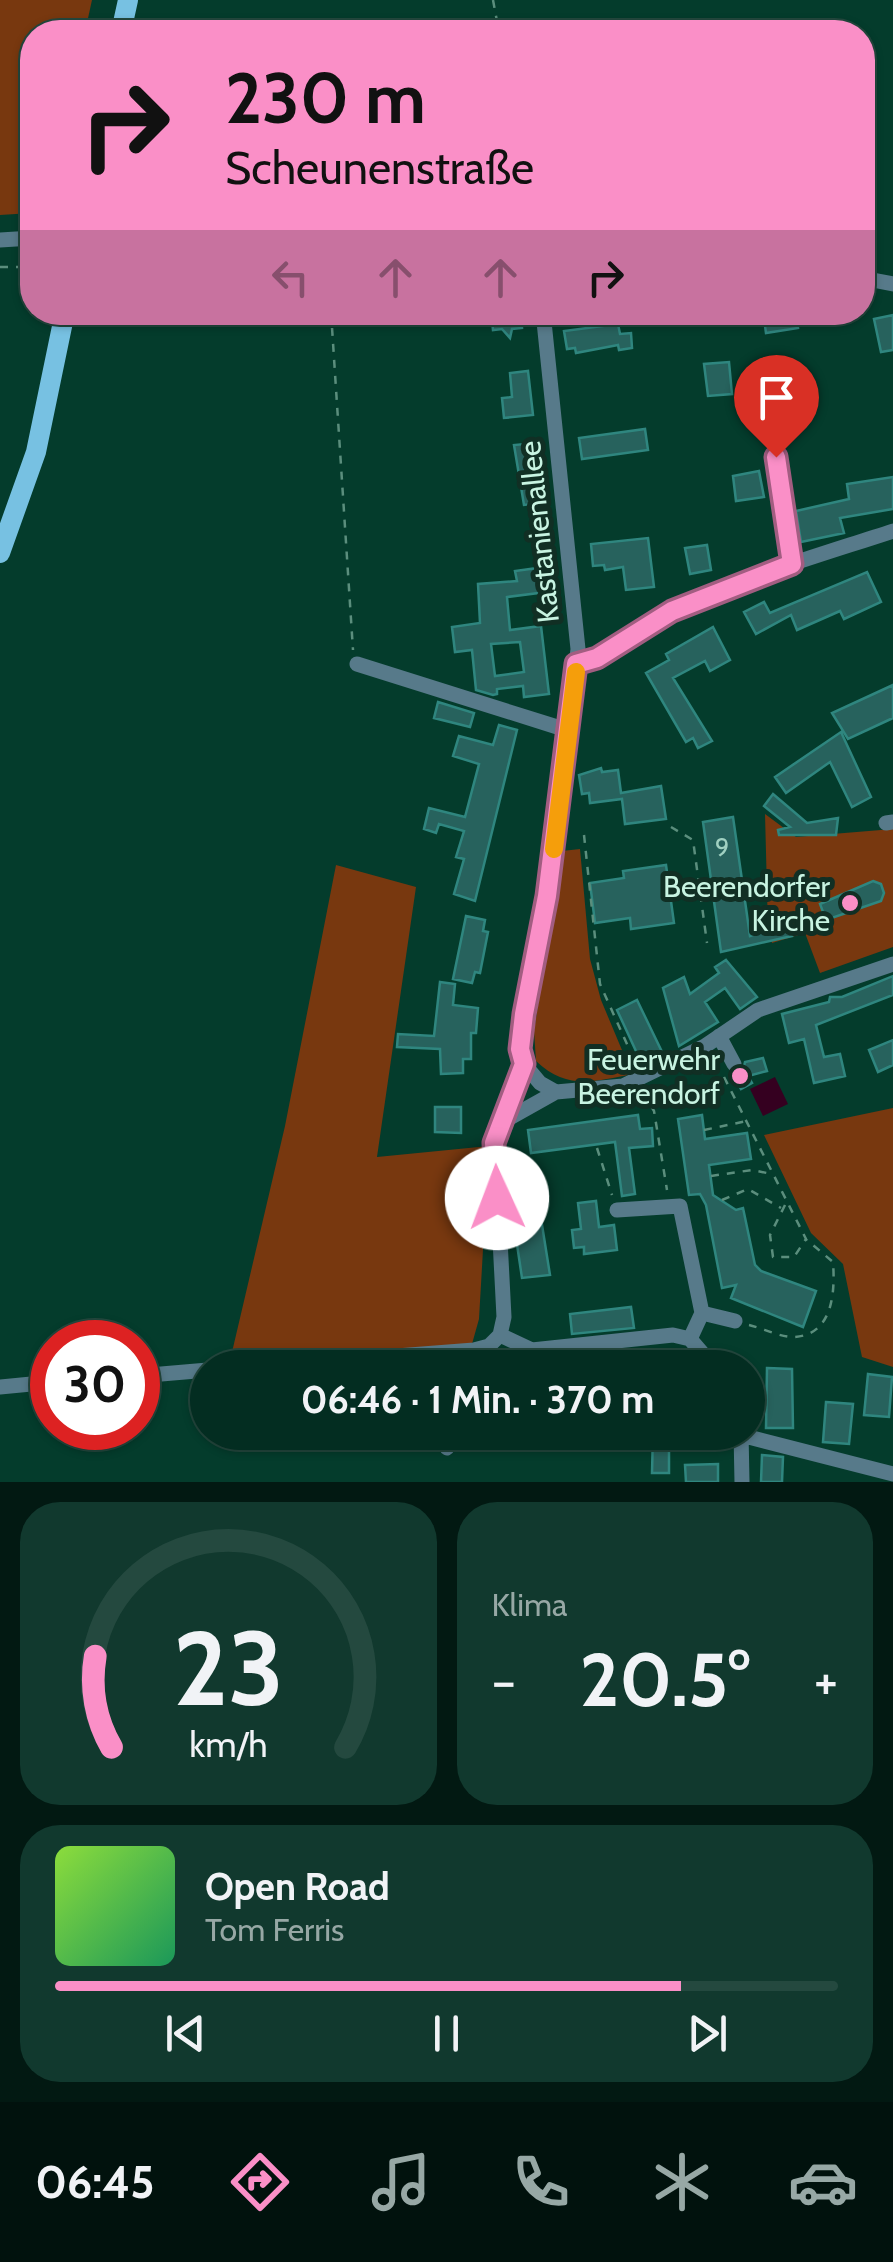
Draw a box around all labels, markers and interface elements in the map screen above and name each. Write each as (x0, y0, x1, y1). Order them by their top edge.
text: 230 m (225, 55, 426, 141)
icon: right (60, 60, 190, 190)
text: Scheunenstraße (225, 141, 534, 195)
icon: left (263, 250, 318, 305)
icon: ahead (368, 250, 423, 305)
icon: ahead (473, 250, 528, 305)
icon: right (578, 250, 633, 305)
pin (734, 355, 819, 458)
icon: arrive (749, 370, 804, 425)
street label: Kastanienallee (511, 439, 567, 625)
house number: 9 (715, 832, 729, 862)
place label: Beerendorfer Kirche (663, 868, 831, 939)
marker: Beerendorfer Kirche (839, 892, 861, 914)
place label: Feuerwehr Beerendorf (578, 1041, 721, 1112)
marker: Feuerwehr Beerendorf (729, 1065, 751, 1087)
position arrow (445, 1146, 549, 1250)
speed limit sign: 30 (30, 1320, 160, 1450)
text: 06:46 · 1 Min. · 370 m (301, 1376, 654, 1423)
text: Klima (492, 1585, 567, 1624)
text: 23 (173, 1605, 284, 1731)
text: 20.5° (580, 1634, 750, 1725)
text: − (492, 1647, 516, 1714)
text: + (814, 1647, 838, 1714)
text: km/h (189, 1723, 267, 1766)
text: Open Road (205, 1863, 390, 1910)
text: Tom Ferris (205, 1910, 344, 1949)
icon: previous (158, 2006, 213, 2061)
icon: pause (419, 2006, 474, 2061)
icon: next (680, 2006, 735, 2061)
icon: directions (225, 2147, 295, 2217)
icon: music (366, 2147, 436, 2217)
icon: phone (506, 2147, 576, 2217)
icon: climate (647, 2147, 717, 2217)
icon: car (788, 2147, 858, 2217)
text: 06:45 (35, 2155, 154, 2209)

